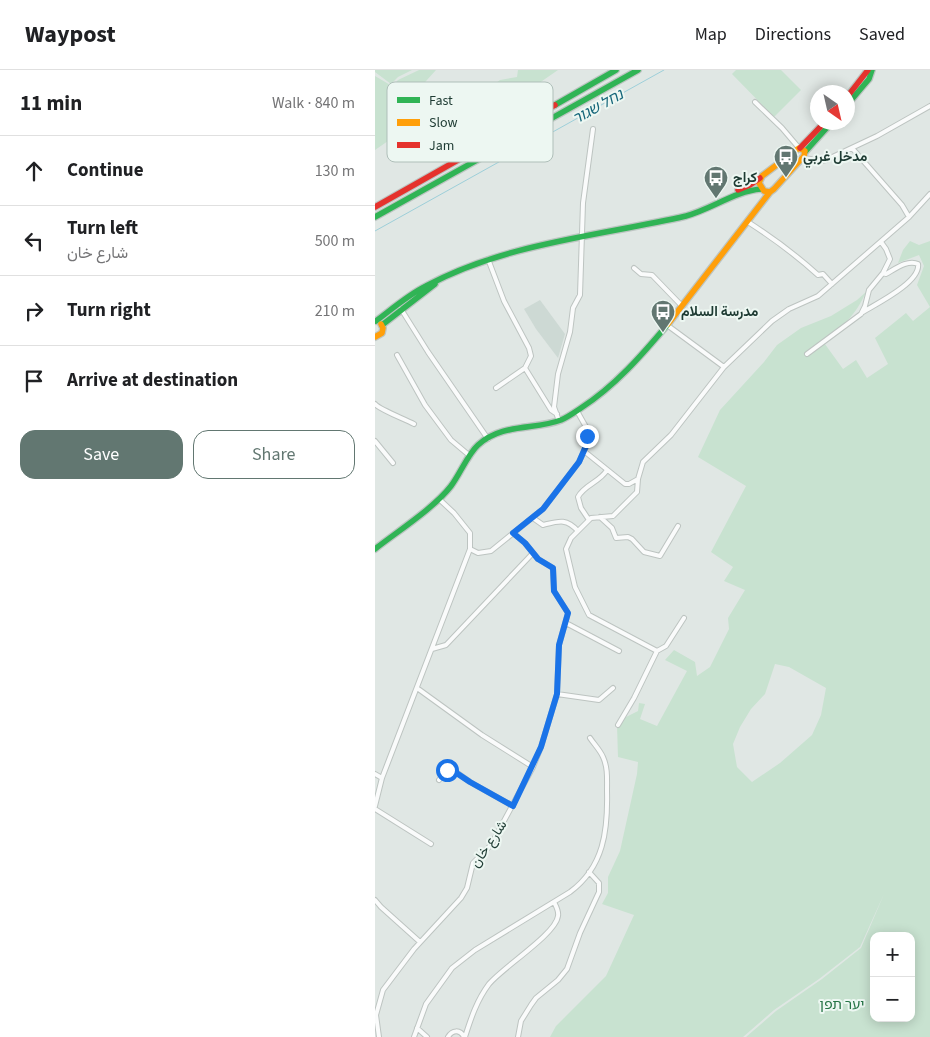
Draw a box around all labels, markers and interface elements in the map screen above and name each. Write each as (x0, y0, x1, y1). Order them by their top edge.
text: Waypost (25, 17, 116, 52)
text: Map (695, 22, 727, 47)
text: Directions (755, 22, 831, 47)
text: Saved (859, 22, 905, 47)
legend (387, 82, 553, 162)
water label: נחל שגור (569, 84, 628, 130)
north arrow (810, 85, 855, 130)
text: 11 min (20, 88, 82, 118)
text: Fast (429, 91, 453, 111)
text: Walk · 840 m (272, 92, 355, 114)
text: Slow (429, 113, 458, 133)
text: Jam (429, 136, 454, 156)
bus stop icon: مدخل غربي (773, 144, 799, 178)
place label: مدخل غربي (803, 147, 868, 168)
icon: ahead (20, 157, 48, 185)
text: Continue (67, 157, 144, 184)
text: 130 m (315, 160, 355, 182)
bus stop icon: كراج (703, 165, 729, 199)
place label: كراج (733, 168, 757, 188)
text: Turn left (67, 215, 138, 242)
icon: left (20, 227, 48, 255)
text: 500 m (315, 230, 355, 252)
text: شارع خان (67, 242, 128, 264)
icon: right (20, 297, 48, 325)
text: Turn right (67, 297, 151, 324)
bus stop icon: مدرسة السلام (650, 299, 676, 333)
text: 210 m (315, 300, 355, 322)
place label: مدرسة السلام (681, 302, 759, 322)
icon: arrive (20, 367, 48, 395)
text: Arrive at destination (67, 367, 238, 394)
route end (576, 425, 599, 448)
button: Save (20, 430, 183, 479)
button: Share (193, 430, 355, 479)
route start (436, 759, 459, 782)
street label: شارع خان (466, 816, 512, 872)
map controls (870, 932, 915, 1022)
button: + (870, 932, 915, 977)
button: − (870, 977, 915, 1022)
park label: יער תפן (820, 995, 864, 1015)

